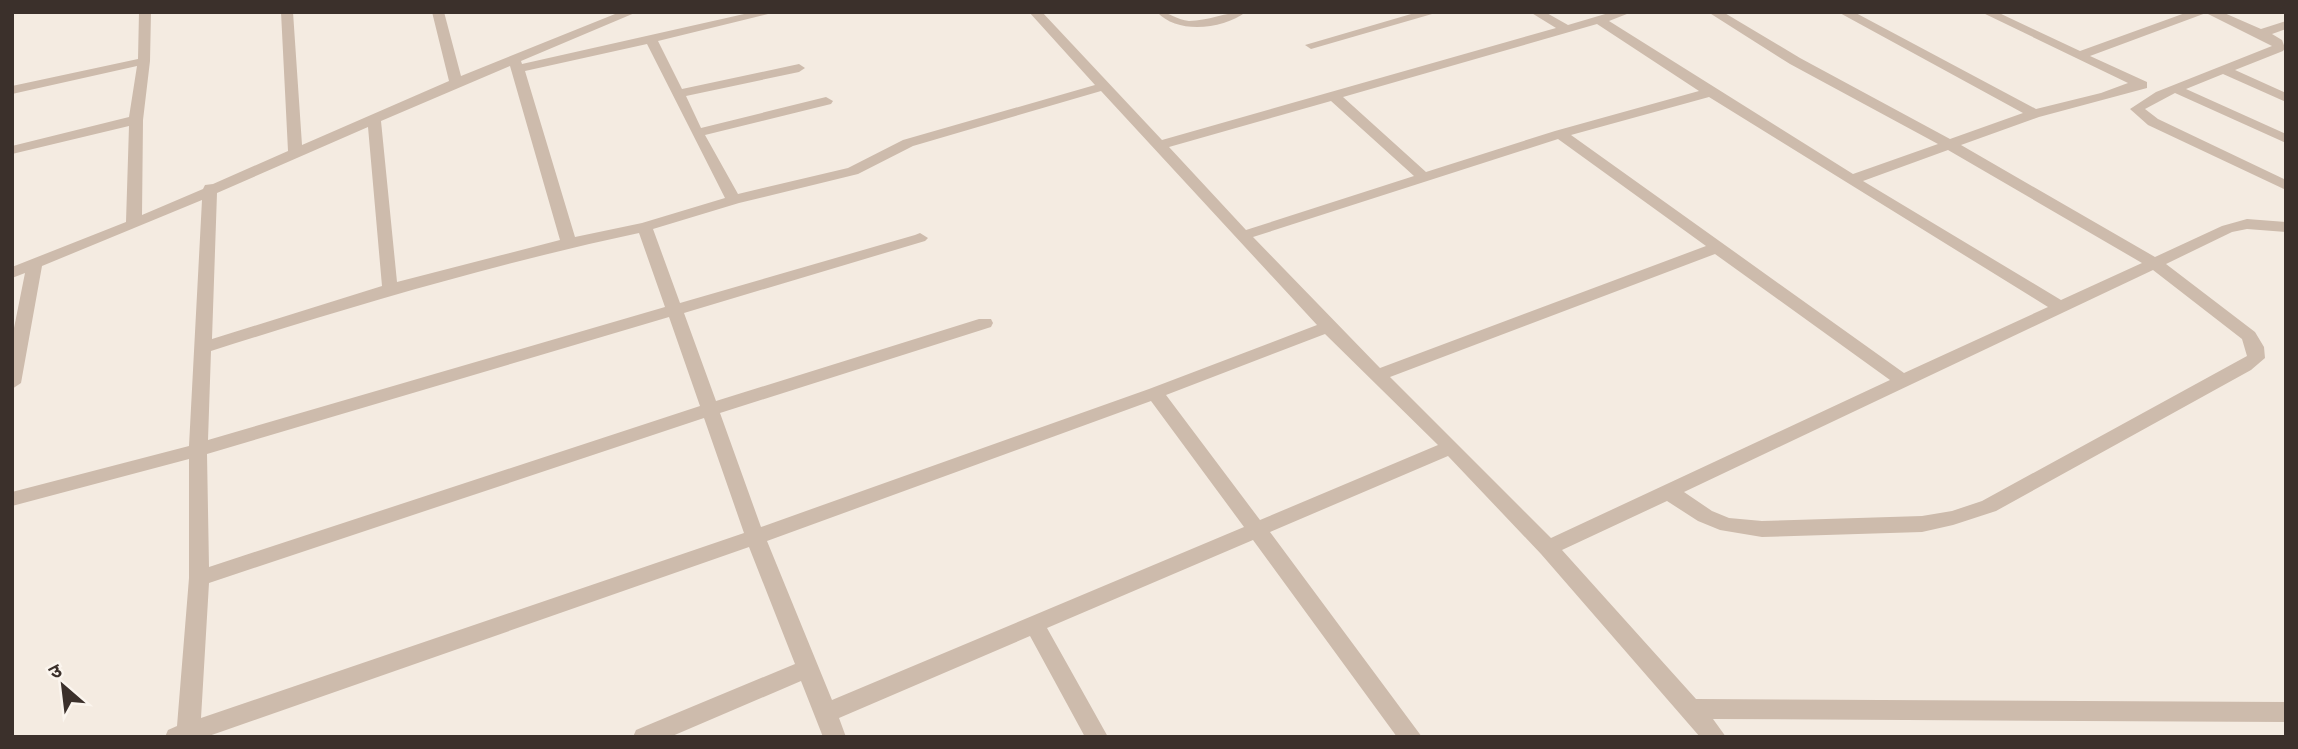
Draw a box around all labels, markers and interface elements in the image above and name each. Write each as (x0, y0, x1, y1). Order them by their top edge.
north arrow (28, 651, 98, 721)
text: उ (45, 658, 66, 684)

